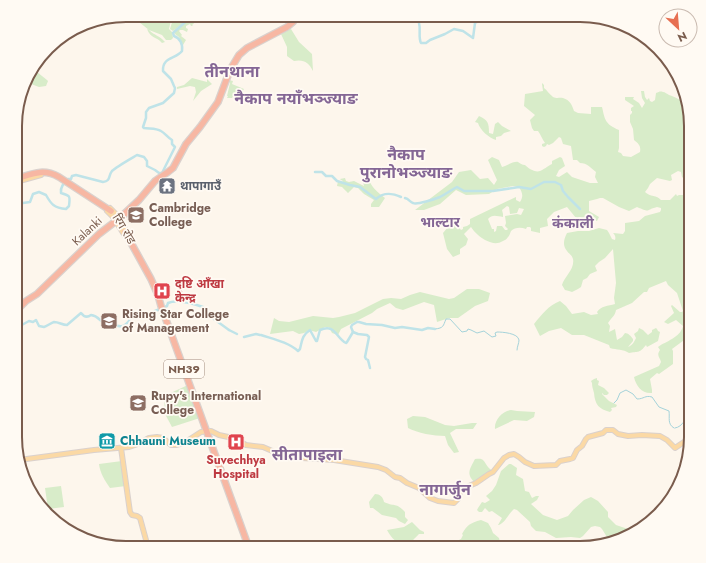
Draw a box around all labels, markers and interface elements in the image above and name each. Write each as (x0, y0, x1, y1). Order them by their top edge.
north arrow (658, 8, 698, 48)
text: N (675, 28, 690, 46)
district label: तीनथाना (204, 60, 260, 83)
district label: नैकाप नयाँभञ्ज्याङ (234, 87, 359, 110)
district label: नैकाप पुरानोभञ्ज्याङ (360, 143, 453, 184)
temple icon: थापागाउँ (157, 176, 177, 196)
place label: थापागाउँ (180, 177, 222, 195)
place label: Cambridge College (149, 199, 211, 231)
school or university icon: Cambridge College (126, 205, 146, 225)
street label: रिंग रोड (108, 210, 140, 248)
street label: Kalanki (68, 212, 106, 250)
district label: भाल्टार (420, 212, 461, 232)
district label: कंकाली (552, 213, 595, 233)
place label: द्ष्टि आँखा केन्द्र (175, 275, 225, 307)
hospital icon: द्ष्टि आँखा केन्द्र (152, 281, 172, 301)
place label: Rising Star College of Management (122, 305, 229, 337)
school or university icon: Rising Star College of Management (99, 311, 119, 331)
road number: NH39 (164, 360, 204, 378)
place label: Rupy's International College (151, 387, 261, 419)
school or university icon: Rupy's International College (128, 393, 148, 413)
museum icon: Chhauni Museum (97, 431, 117, 451)
place label: Chhauni Museum (120, 432, 216, 450)
hospital icon: Suvechhya Hospital (226, 432, 246, 452)
district label: सीतापाइला (272, 443, 343, 466)
place label: Suvechhya Hospital (206, 451, 266, 483)
district label: नागार्जुन (419, 478, 472, 501)

